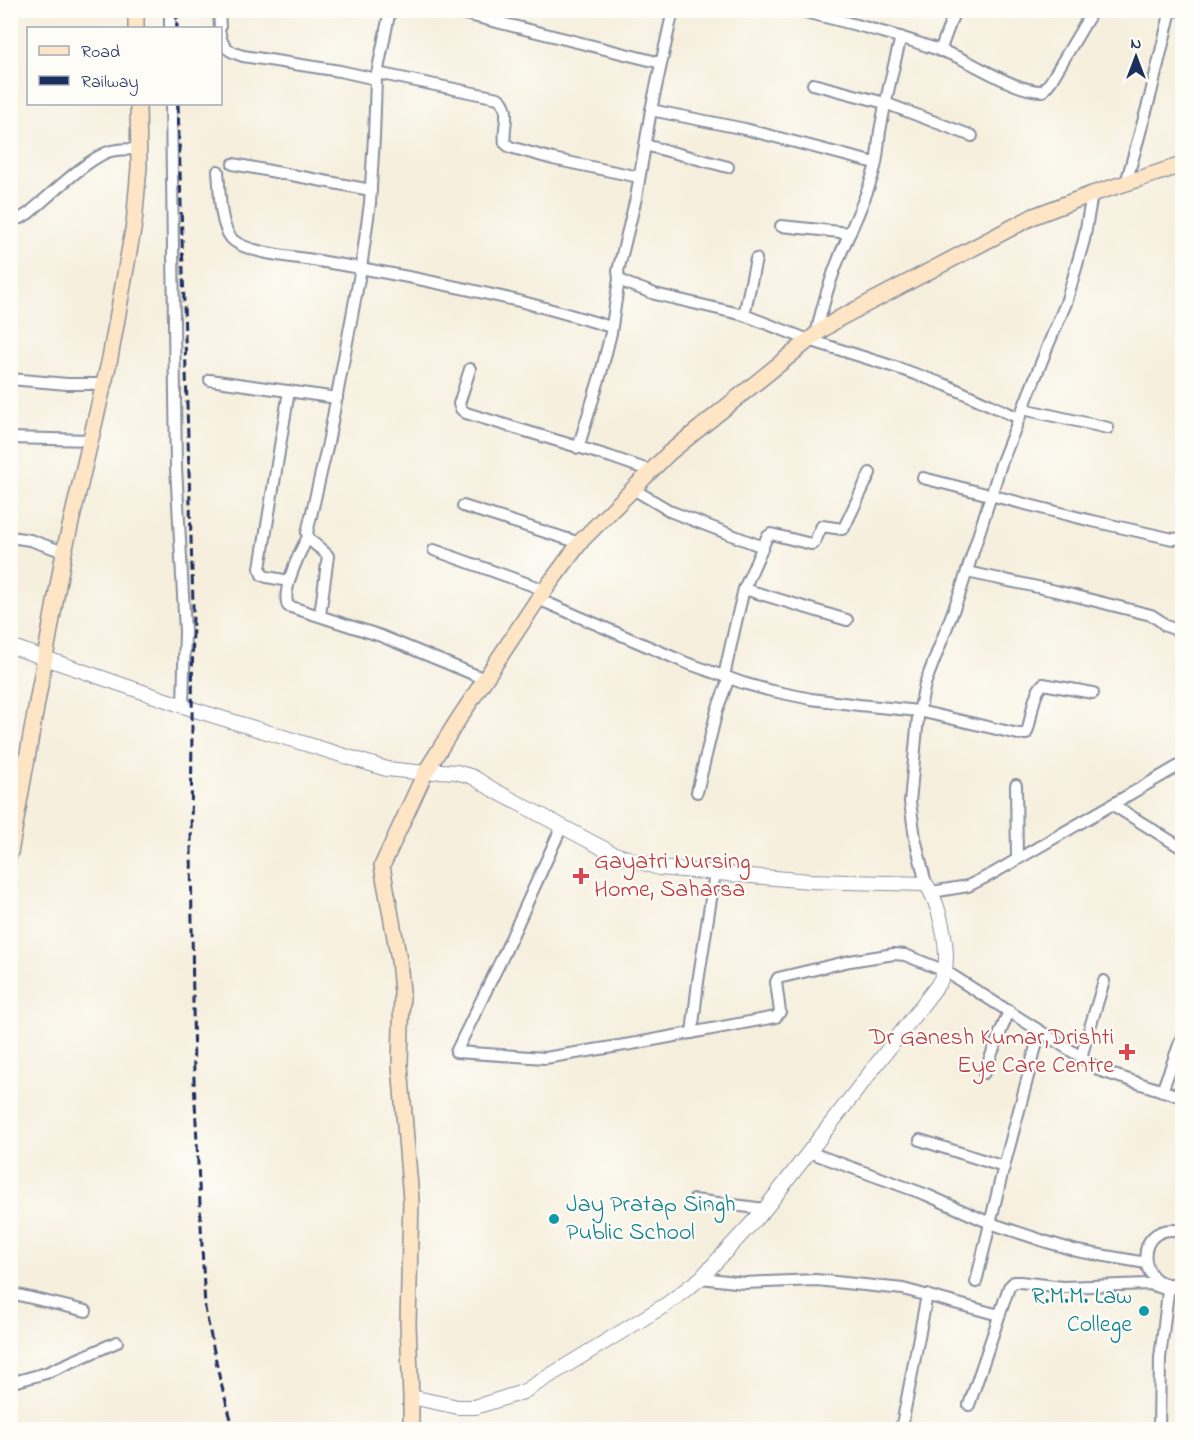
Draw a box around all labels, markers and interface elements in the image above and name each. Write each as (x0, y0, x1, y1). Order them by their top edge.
legend (27, 27, 222, 105)
north arrow (1106, 27, 1166, 87)
text: N (1131, 32, 1142, 56)
text: Road (81, 40, 120, 66)
text: Railway (81, 70, 138, 96)
place label: Gayatri Nursing Home, Saharsa (594, 845, 751, 908)
marker: Gayatri Nursing Home, Saharsa (572, 867, 590, 885)
place label: Dr Ganesh Kumar,Drishti Eye Care Centre (868, 1021, 1114, 1085)
marker: Dr Ganesh Kumar,Drishti Eye Care Centre (1118, 1043, 1136, 1061)
place label: Jay Pratap Singh Public School (566, 1188, 736, 1251)
marker: Jay Pratap Singh Public School (547, 1212, 561, 1226)
place label: R.M.M. Law College (1031, 1280, 1132, 1343)
marker: R.M.M. Law College (1137, 1304, 1151, 1318)

